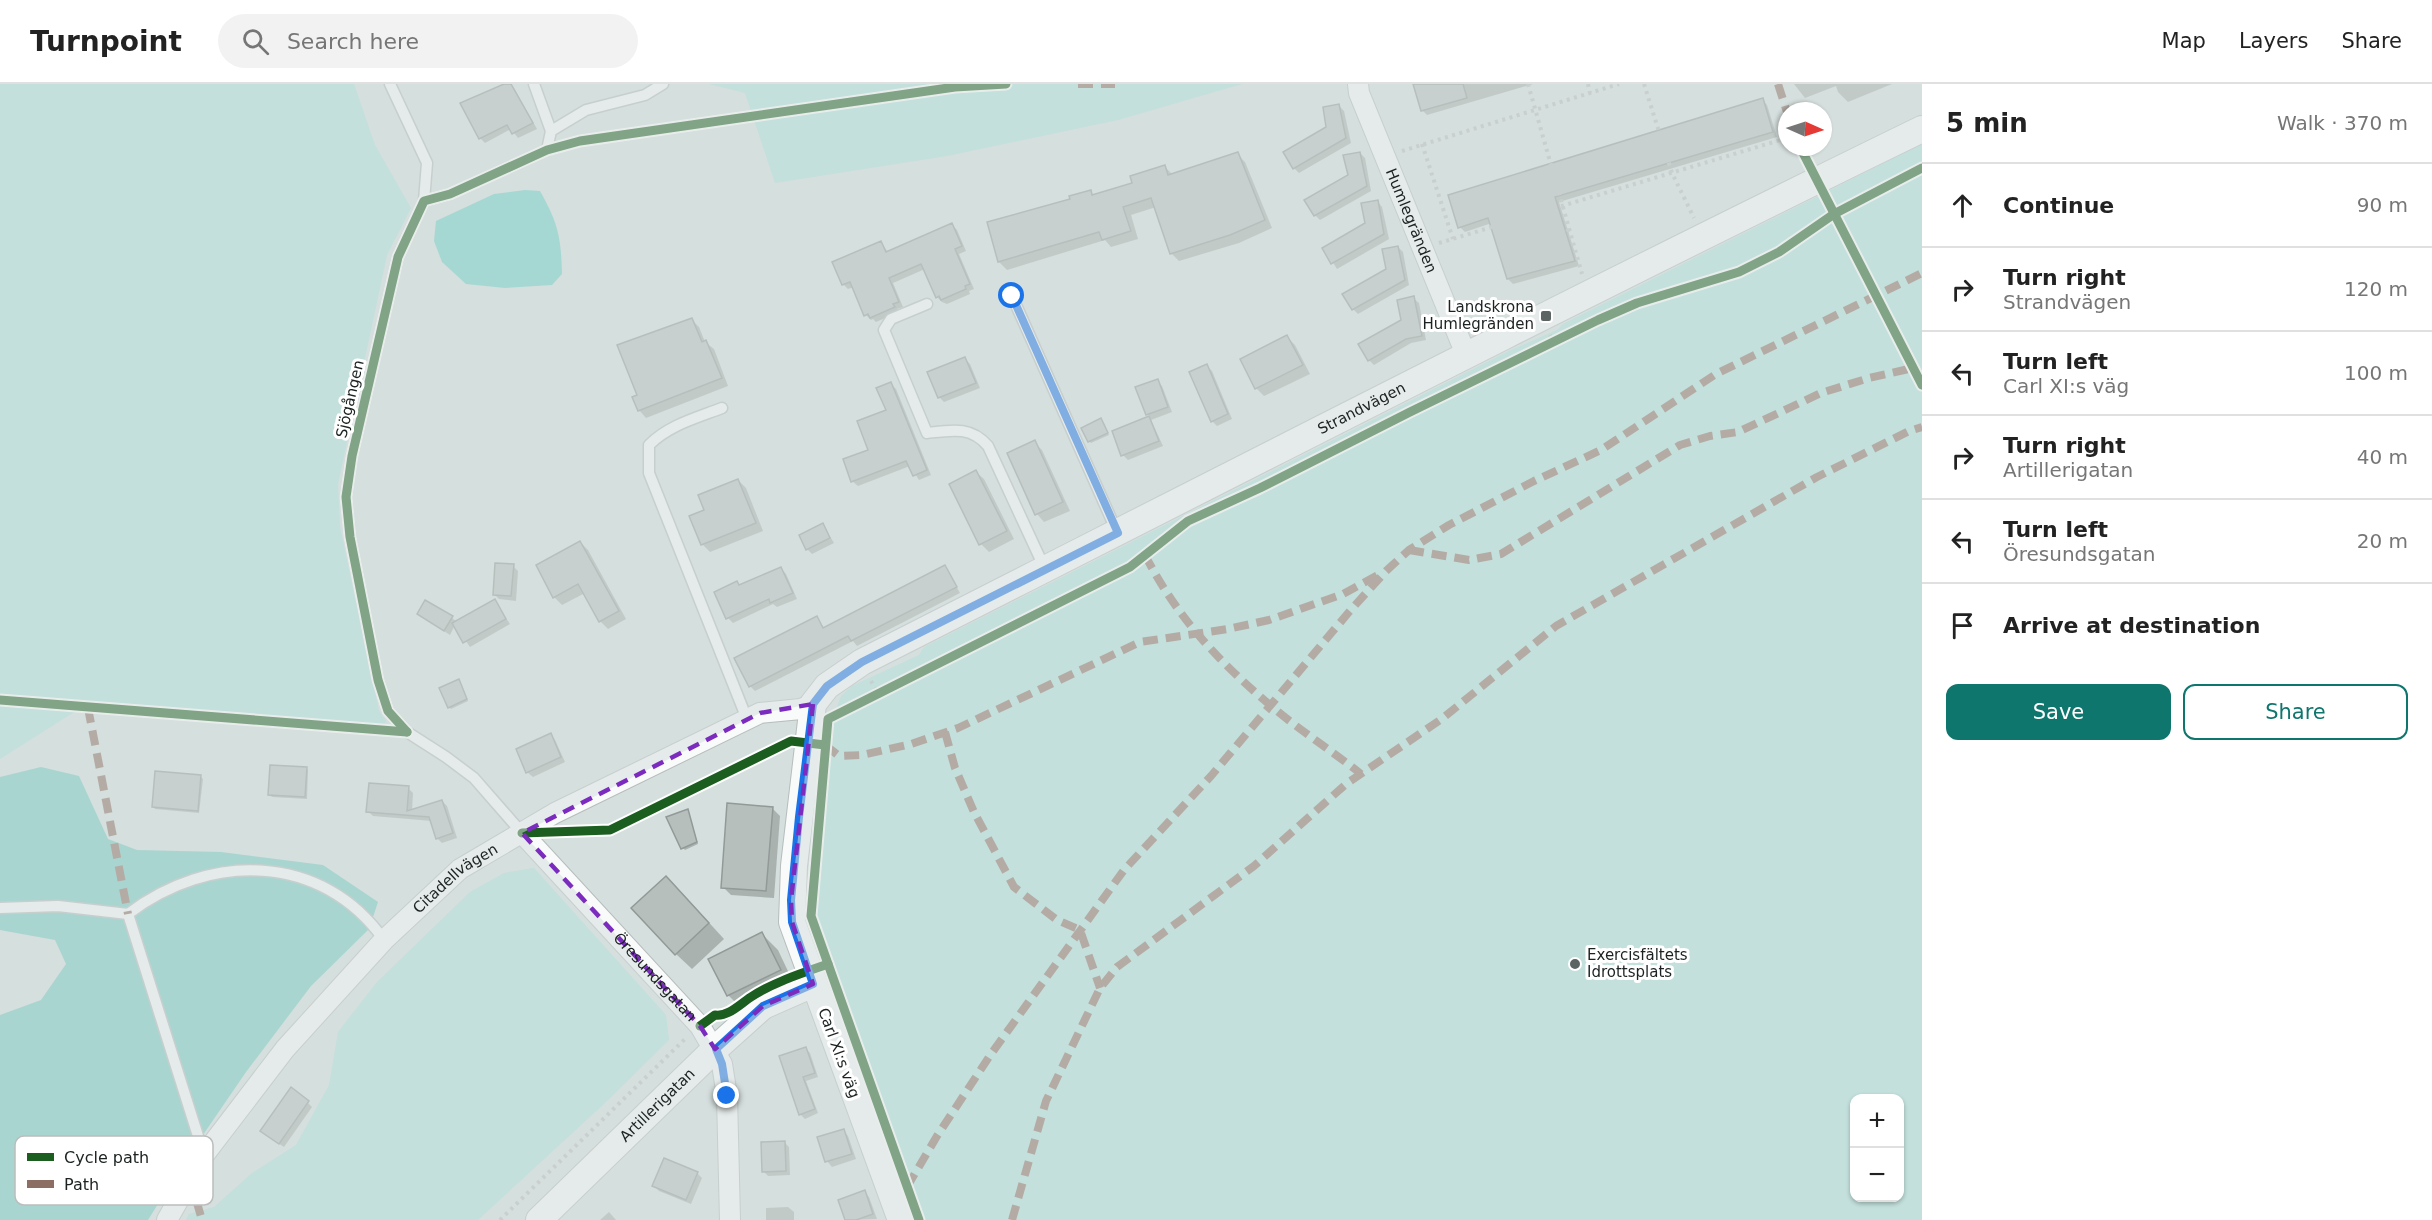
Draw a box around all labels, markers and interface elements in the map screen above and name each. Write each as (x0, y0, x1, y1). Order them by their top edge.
search box (218, 14, 638, 68)
text: Turnpoint (30, 25, 182, 58)
icon: search (239, 25, 272, 58)
text: Search here (287, 29, 419, 54)
text: Map (2162, 29, 2206, 53)
text: Layers (2239, 29, 2308, 53)
text: Share (2341, 29, 2402, 53)
north arrow (1778, 102, 1832, 156)
text: 5 min (1946, 108, 2028, 138)
text: Walk · 370 m (2277, 111, 2408, 135)
street label: Humlegränden (1382, 166, 1441, 276)
icon: ahead (1946, 189, 1979, 222)
text: Continue (2003, 193, 2114, 218)
text: 90 m (2357, 193, 2408, 217)
text: Turn right (2003, 265, 2126, 290)
icon: right (1946, 273, 1979, 306)
text: 120 m (2344, 277, 2408, 301)
route start (998, 282, 1024, 308)
text: Strandvägen (2003, 290, 2131, 314)
place label: Landskrona Humlegränden (1423, 298, 1534, 333)
marker: Landskrona Humlegränden (1539, 309, 1553, 323)
text: Turn left (2003, 349, 2108, 374)
icon: left (1946, 357, 1979, 390)
street label: Sjögången (332, 358, 368, 440)
text: 100 m (2344, 361, 2408, 385)
text: Carl XI:s väg (2003, 374, 2129, 398)
street label: Strandvägen (1315, 379, 1409, 438)
text: Turn right (2003, 433, 2126, 458)
icon: right (1946, 441, 1979, 474)
text: 40 m (2357, 445, 2408, 469)
text: Artillerigatan (2003, 458, 2133, 482)
text: Turn left (2003, 517, 2108, 542)
icon: left (1946, 525, 1979, 558)
text: 20 m (2357, 529, 2408, 553)
text: Öresundsgatan (2003, 542, 2155, 566)
icon: arrive (1946, 609, 1979, 642)
text: Arrive at destination (2003, 613, 2260, 638)
button: Save (1946, 684, 2171, 740)
button: Share (2183, 684, 2408, 740)
street label: Citadellvägen (409, 840, 501, 917)
street label: Öresundsgatan (609, 928, 700, 1025)
place label: Exercisfältets Idrottsplats (1587, 946, 1688, 981)
marker: Exercisfältets Idrottsplats (1568, 957, 1582, 971)
street label: Carl XI:s väg (814, 1005, 864, 1101)
street label: Artillerigatan (616, 1065, 699, 1146)
route end (713, 1082, 739, 1108)
map controls (1850, 1094, 1904, 1202)
button: + (1850, 1094, 1904, 1148)
legend (15, 1136, 213, 1205)
text: Cycle path (64, 1148, 149, 1167)
button: − (1850, 1148, 1904, 1202)
text: Path (64, 1175, 99, 1194)

